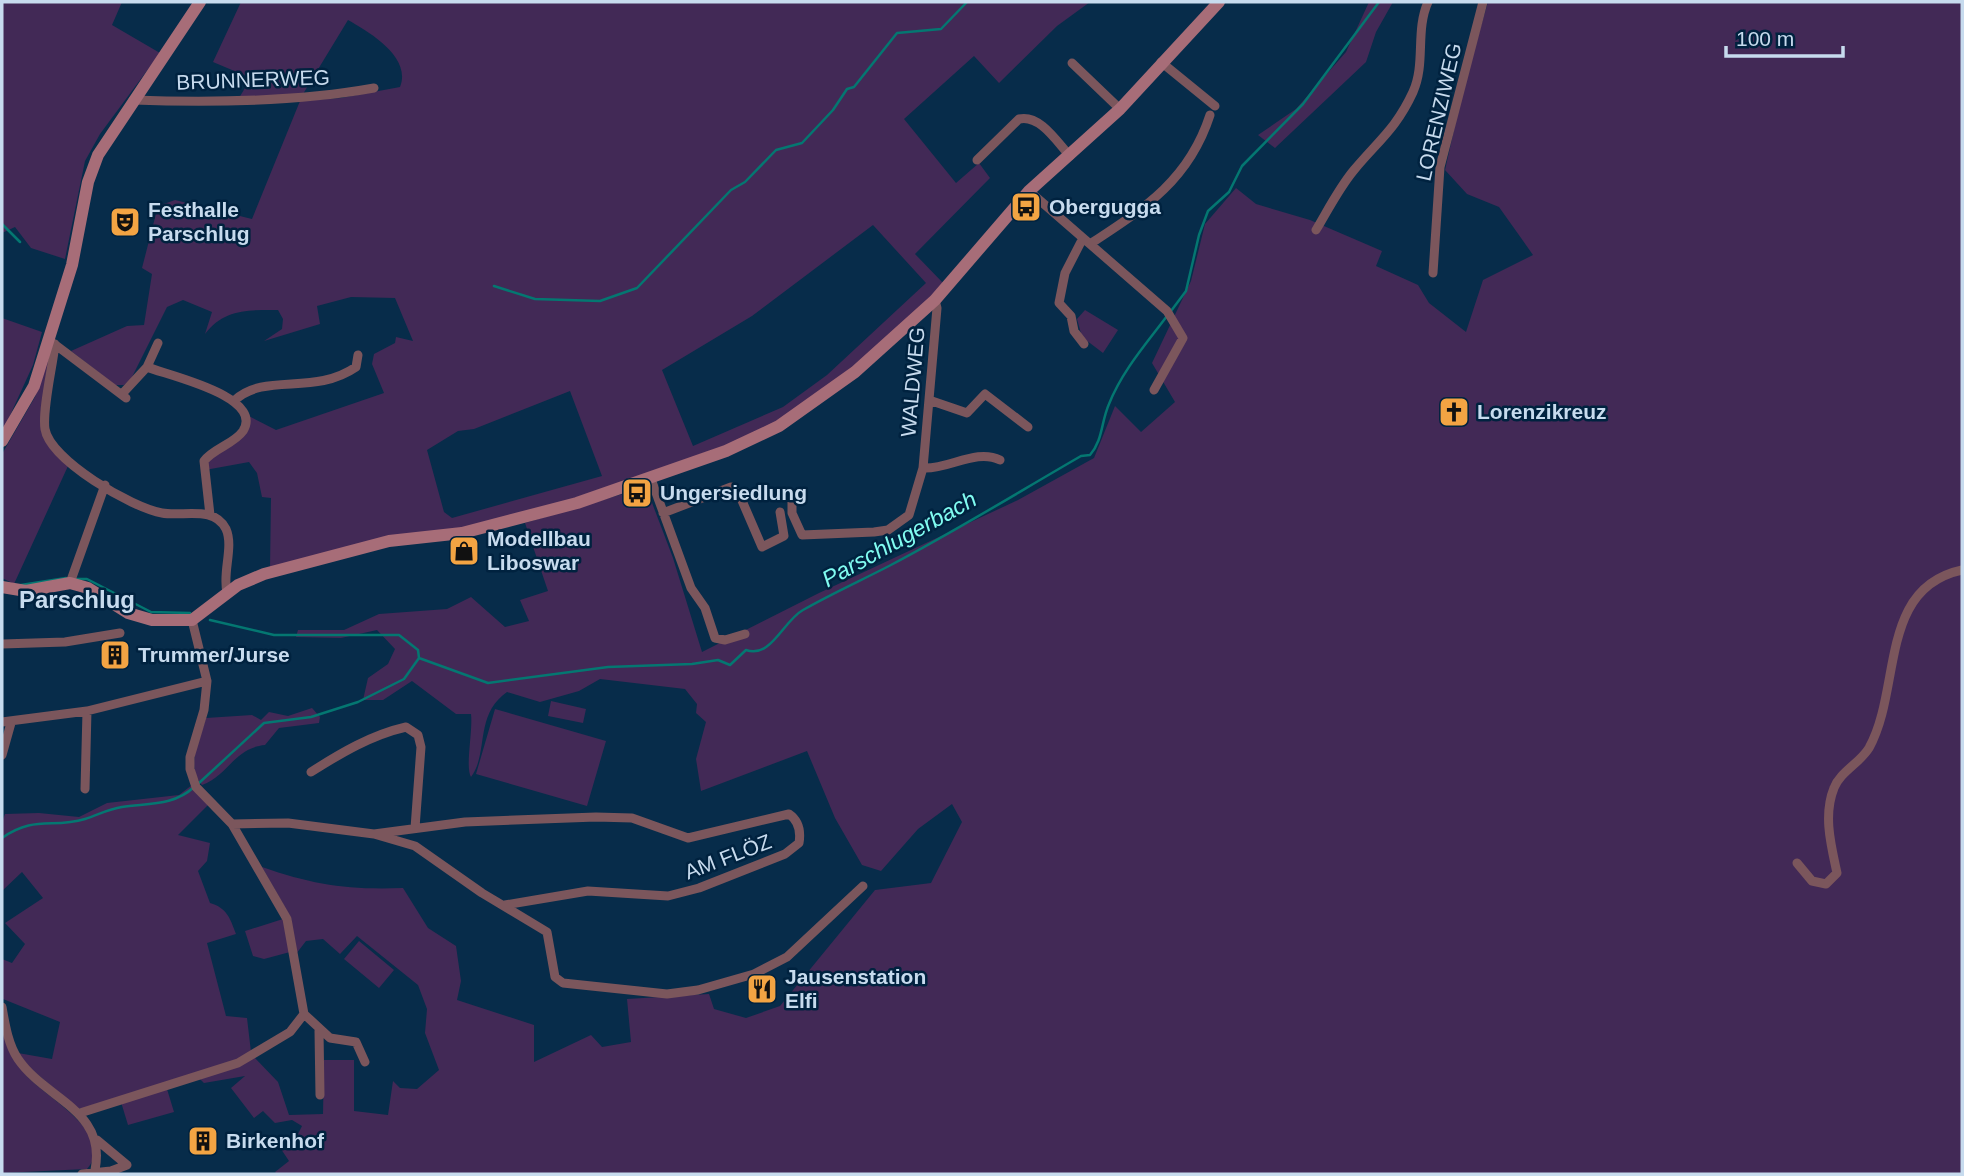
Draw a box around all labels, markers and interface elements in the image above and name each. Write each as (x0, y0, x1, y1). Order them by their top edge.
scale bar (1726, 14, 1843, 58)
text: 100 m (1736, 27, 1794, 50)
street label: LORENZIWEG (1411, 41, 1466, 183)
street label: BRUNNERWEG (176, 65, 330, 94)
bus stop icon: Obergugga (1009, 190, 1043, 224)
place label: Obergugga (1049, 195, 1161, 218)
place label: Festhalle Parschlug (148, 198, 250, 245)
theatre icon: Festhalle Parschlug (108, 205, 142, 239)
street label: WALDWEG (896, 326, 929, 438)
church icon: Lorenzikreuz (1437, 395, 1471, 429)
place label: Lorenzikreuz (1477, 400, 1607, 423)
bus stop icon: Ungersiedlung (620, 476, 654, 510)
place label: Ungersiedlung (660, 481, 807, 504)
water label: Parschlugerbach (817, 486, 981, 592)
place label: Modellbau Liboswar (487, 527, 591, 574)
shop icon: Modellbau Liboswar (447, 534, 481, 568)
district label: Parschlug (19, 586, 135, 613)
building icon: Trummer/Jurse (98, 638, 132, 672)
place label: Trummer/Jurse (138, 643, 290, 666)
street label: AM FLÖZ (681, 829, 775, 884)
place label: Jausenstation Elfi (785, 965, 926, 1012)
restaurant icon: Jausenstation Elfi (745, 972, 779, 1006)
building icon: Birkenhof (186, 1124, 220, 1158)
place label: Birkenhof (226, 1129, 325, 1152)

